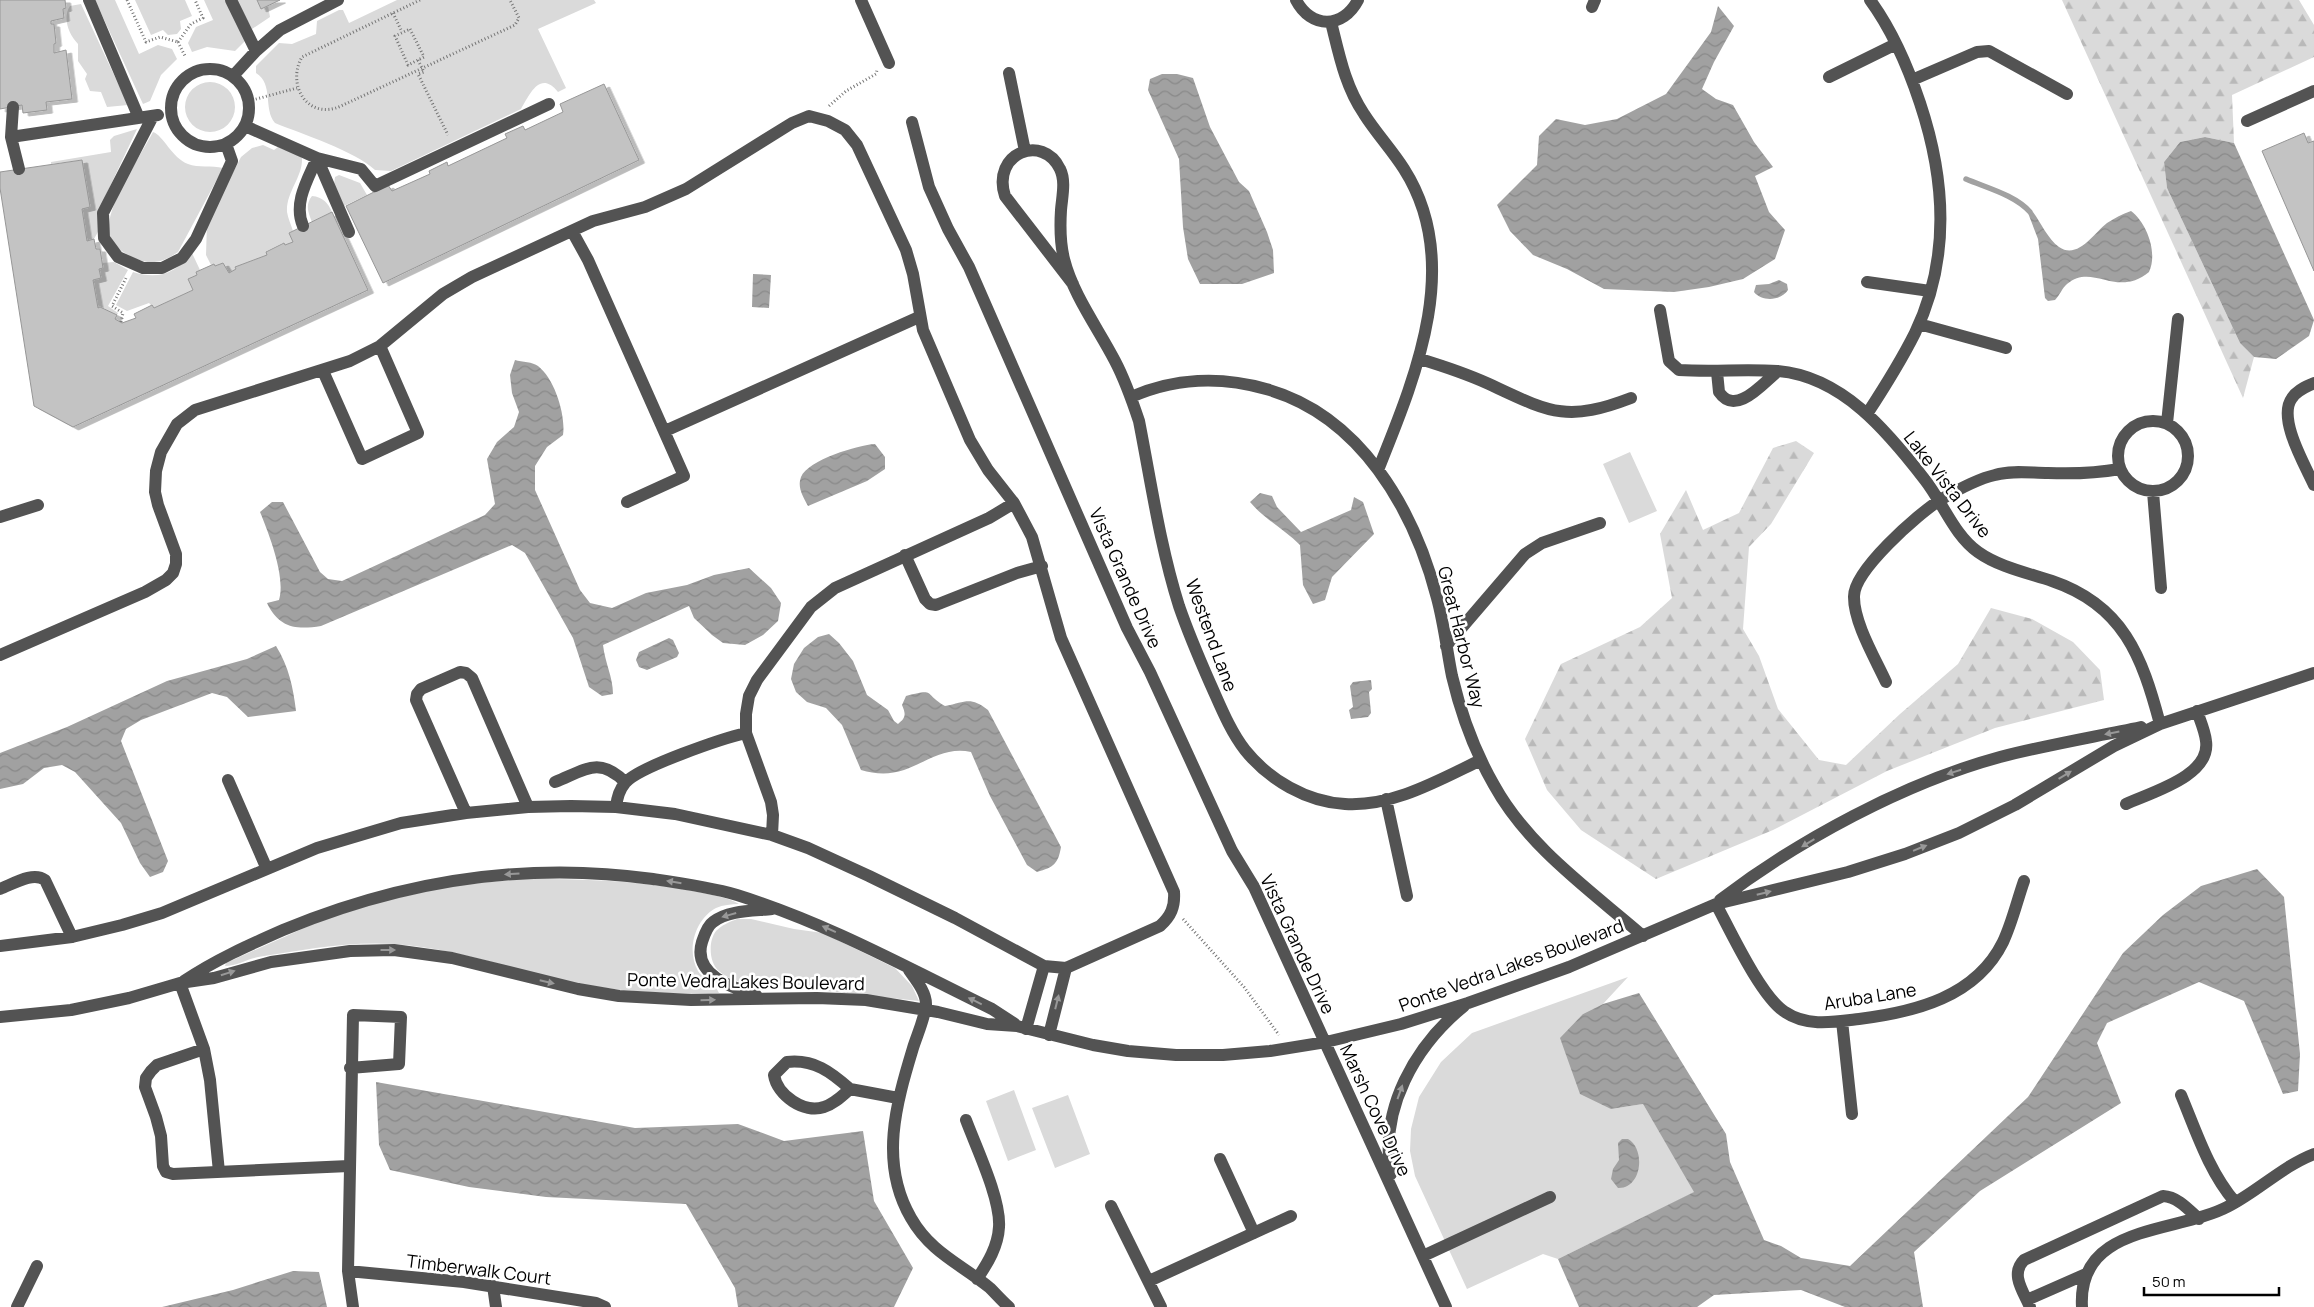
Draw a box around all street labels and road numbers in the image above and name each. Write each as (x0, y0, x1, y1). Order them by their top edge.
street label: Lake Vista Drive (1899, 426, 1997, 542)
street label: Vista Grande Drive (1084, 504, 1168, 652)
street label: Great Harbor Way (1433, 564, 1491, 711)
street label: Westend Lane (1181, 575, 1243, 695)
street label: Vista Grande Drive (1255, 870, 1341, 1018)
street label: Ponte Vedra Lakes Boulevard (1395, 913, 1627, 1017)
street label: Ponte Vedra Lakes Boulevard (627, 967, 865, 995)
street label: Aruba Lane (1822, 977, 1918, 1015)
street label: Marsh Cove Drive (1335, 1040, 1417, 1180)
street label: Timberwalk Court (405, 1248, 553, 1290)

